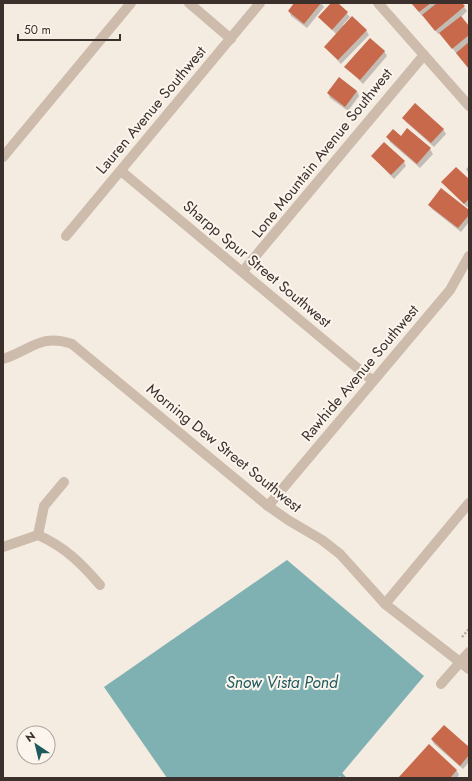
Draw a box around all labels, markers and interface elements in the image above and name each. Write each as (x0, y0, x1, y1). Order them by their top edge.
scale bar (18, 16, 120, 42)
text: 50 m (24, 21, 51, 39)
street label: Lauren Avenue Southwest (91, 41, 211, 179)
street label: Lone Mountain Avenue Southwest (247, 63, 398, 242)
street label: Sharpp Spur Street Southwest (178, 195, 336, 333)
street label: Rawhide Avenue Southwest (296, 300, 424, 446)
street label: Morning Dew Street Southwest (142, 378, 307, 518)
water label: Snow Vista Pond (226, 671, 339, 694)
north arrow (16, 725, 56, 765)
text: N (22, 728, 38, 746)

